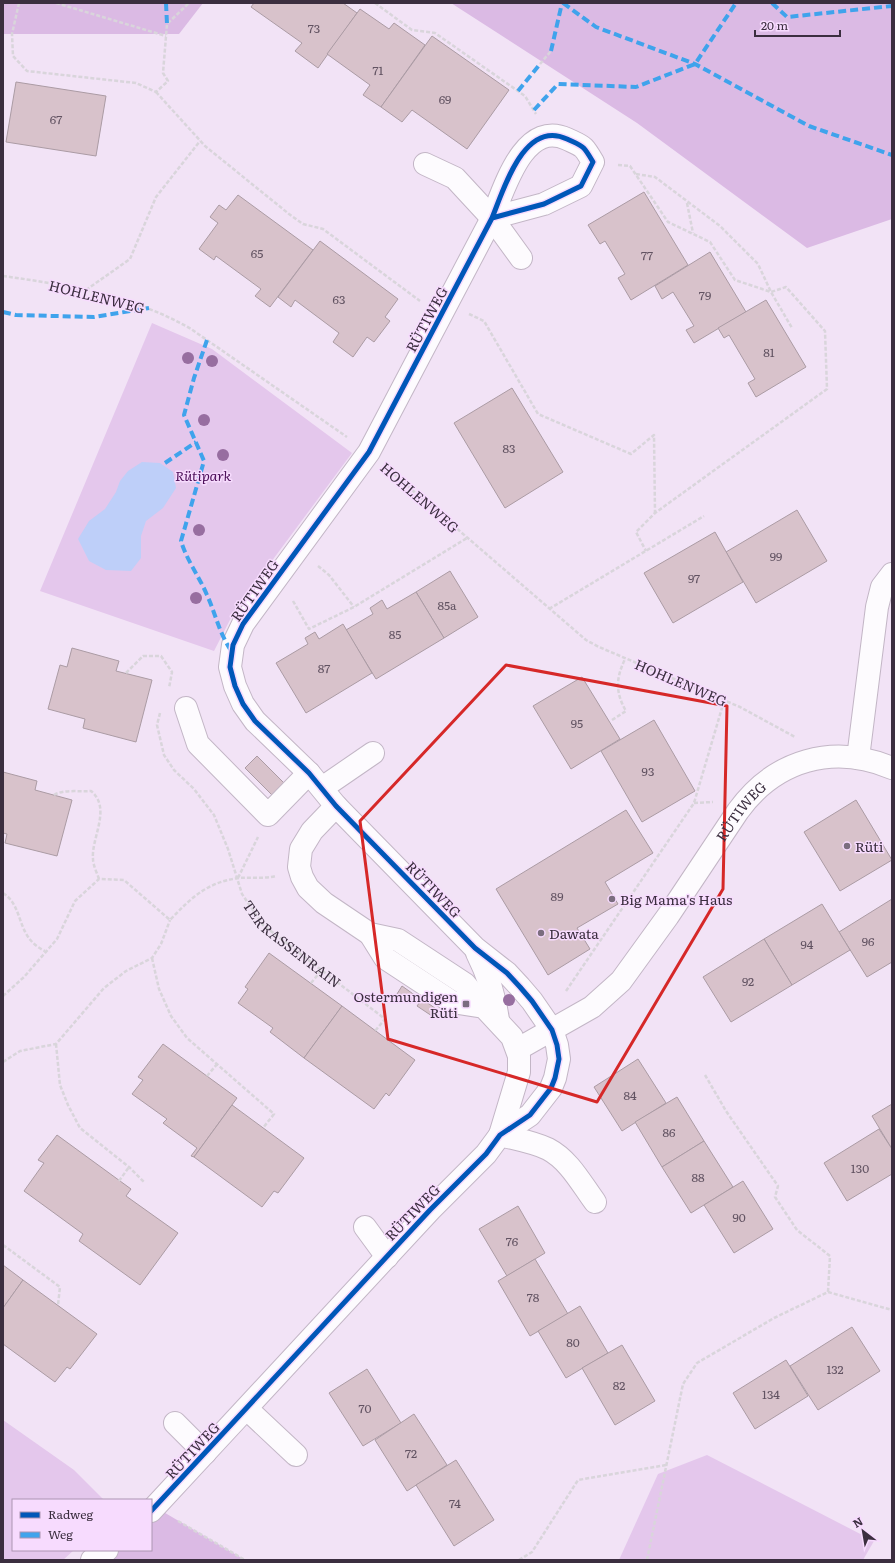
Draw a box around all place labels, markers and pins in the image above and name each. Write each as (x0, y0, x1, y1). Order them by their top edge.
place label: Rüti (855, 836, 884, 856)
marker: Rüti (842, 841, 852, 851)
place label: Big Mama's Haus (620, 889, 732, 909)
marker: Big Mama's Haus (607, 894, 617, 904)
place label: Dawata (549, 923, 599, 943)
marker: Dawata (536, 928, 546, 938)
place label: Ostermundigen Rüti (353, 986, 458, 1022)
marker: Ostermundigen Rüti (461, 999, 471, 1009)

